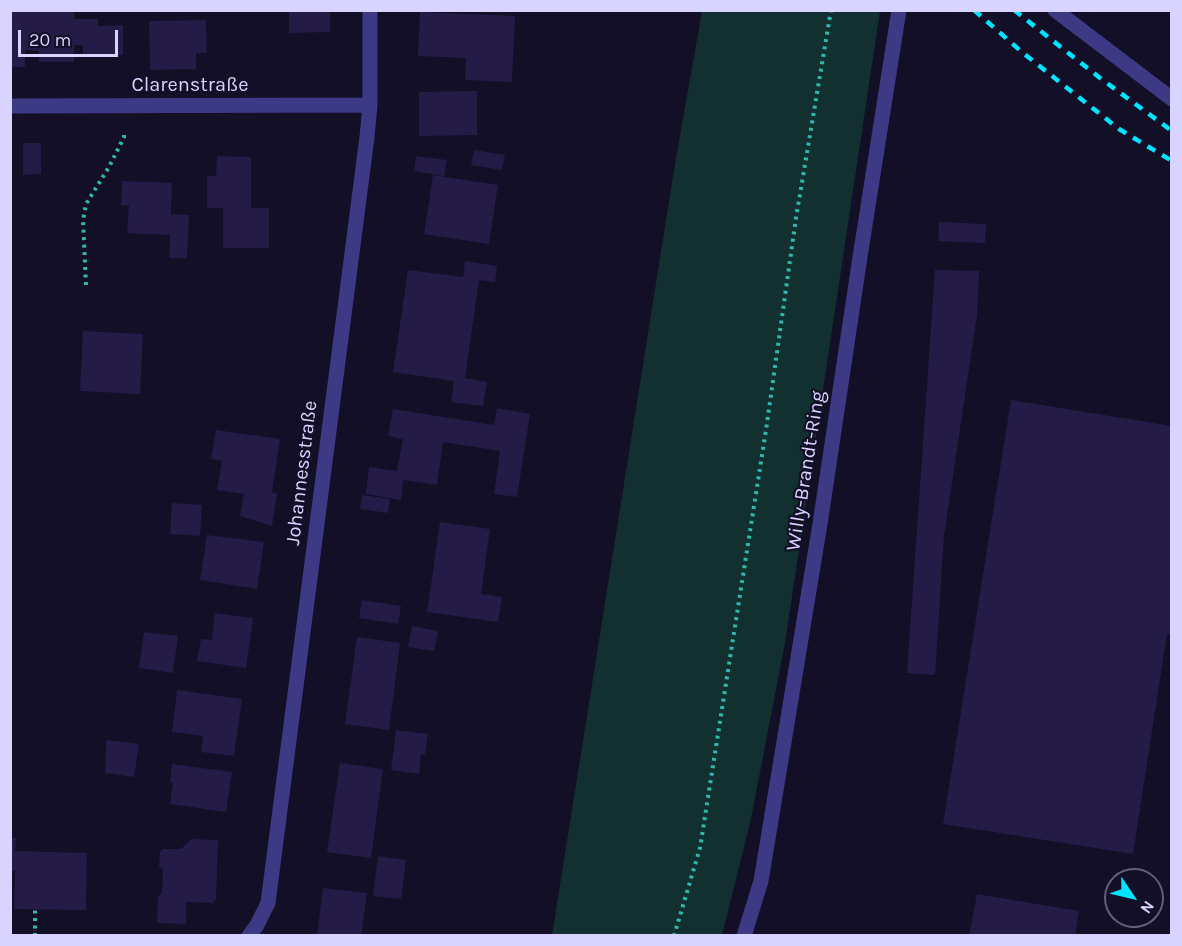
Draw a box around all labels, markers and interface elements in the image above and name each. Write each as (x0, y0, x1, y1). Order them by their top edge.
scale bar (21, 18, 122, 56)
text: 20 m (29, 29, 71, 51)
street label: Clarenstraße (131, 73, 249, 97)
street label: Willy-Brandt-Ring (781, 389, 831, 553)
street label: Johannesstraße (281, 399, 323, 547)
north arrow (1104, 868, 1164, 928)
text: N (1136, 897, 1159, 918)

